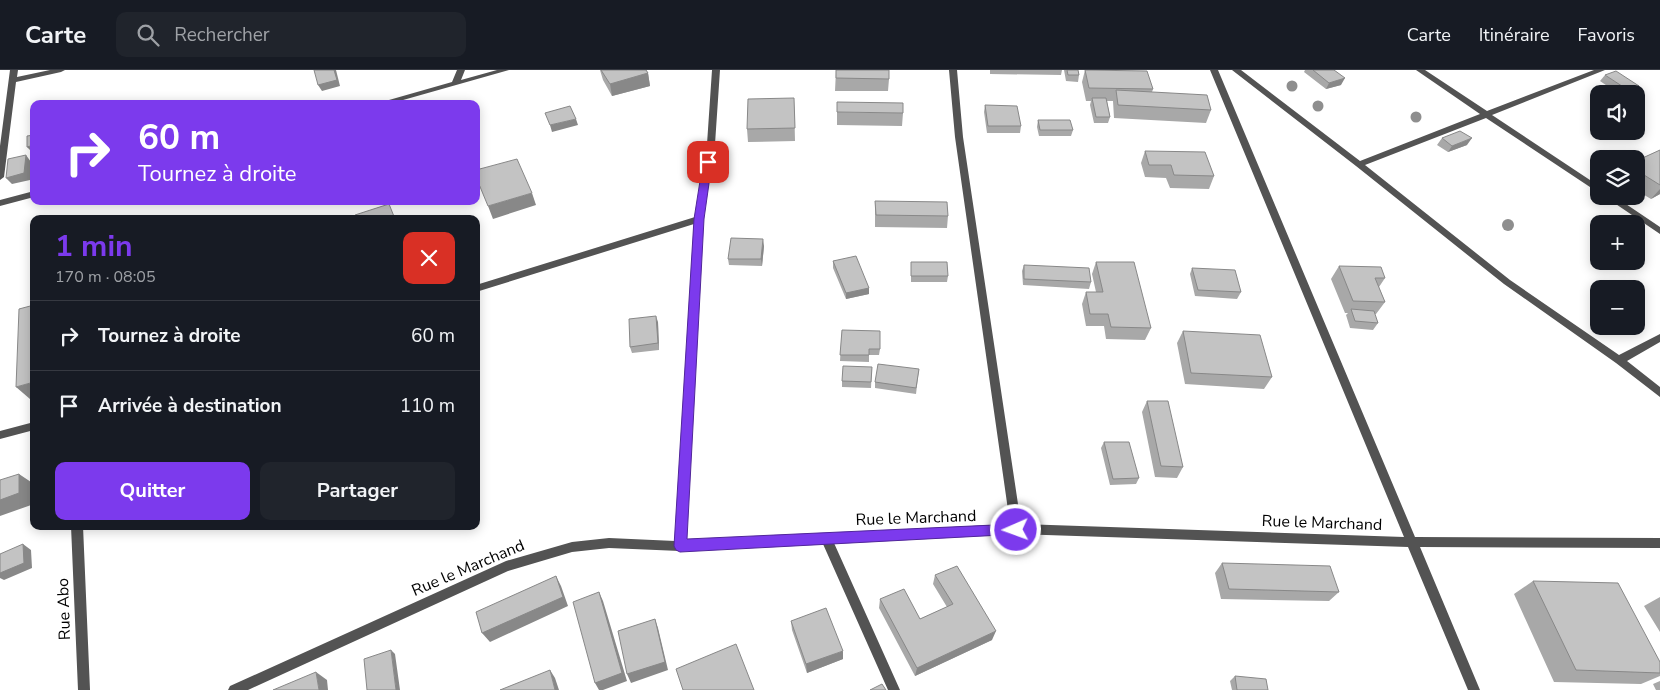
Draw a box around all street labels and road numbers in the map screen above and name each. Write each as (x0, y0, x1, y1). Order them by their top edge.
street label: Rue le Marchand (855, 505, 977, 531)
street label: Rue le Marchand (1261, 510, 1383, 536)
street label: Rue le Marchand (408, 534, 528, 602)
street label: Rue Abo (52, 577, 76, 640)

